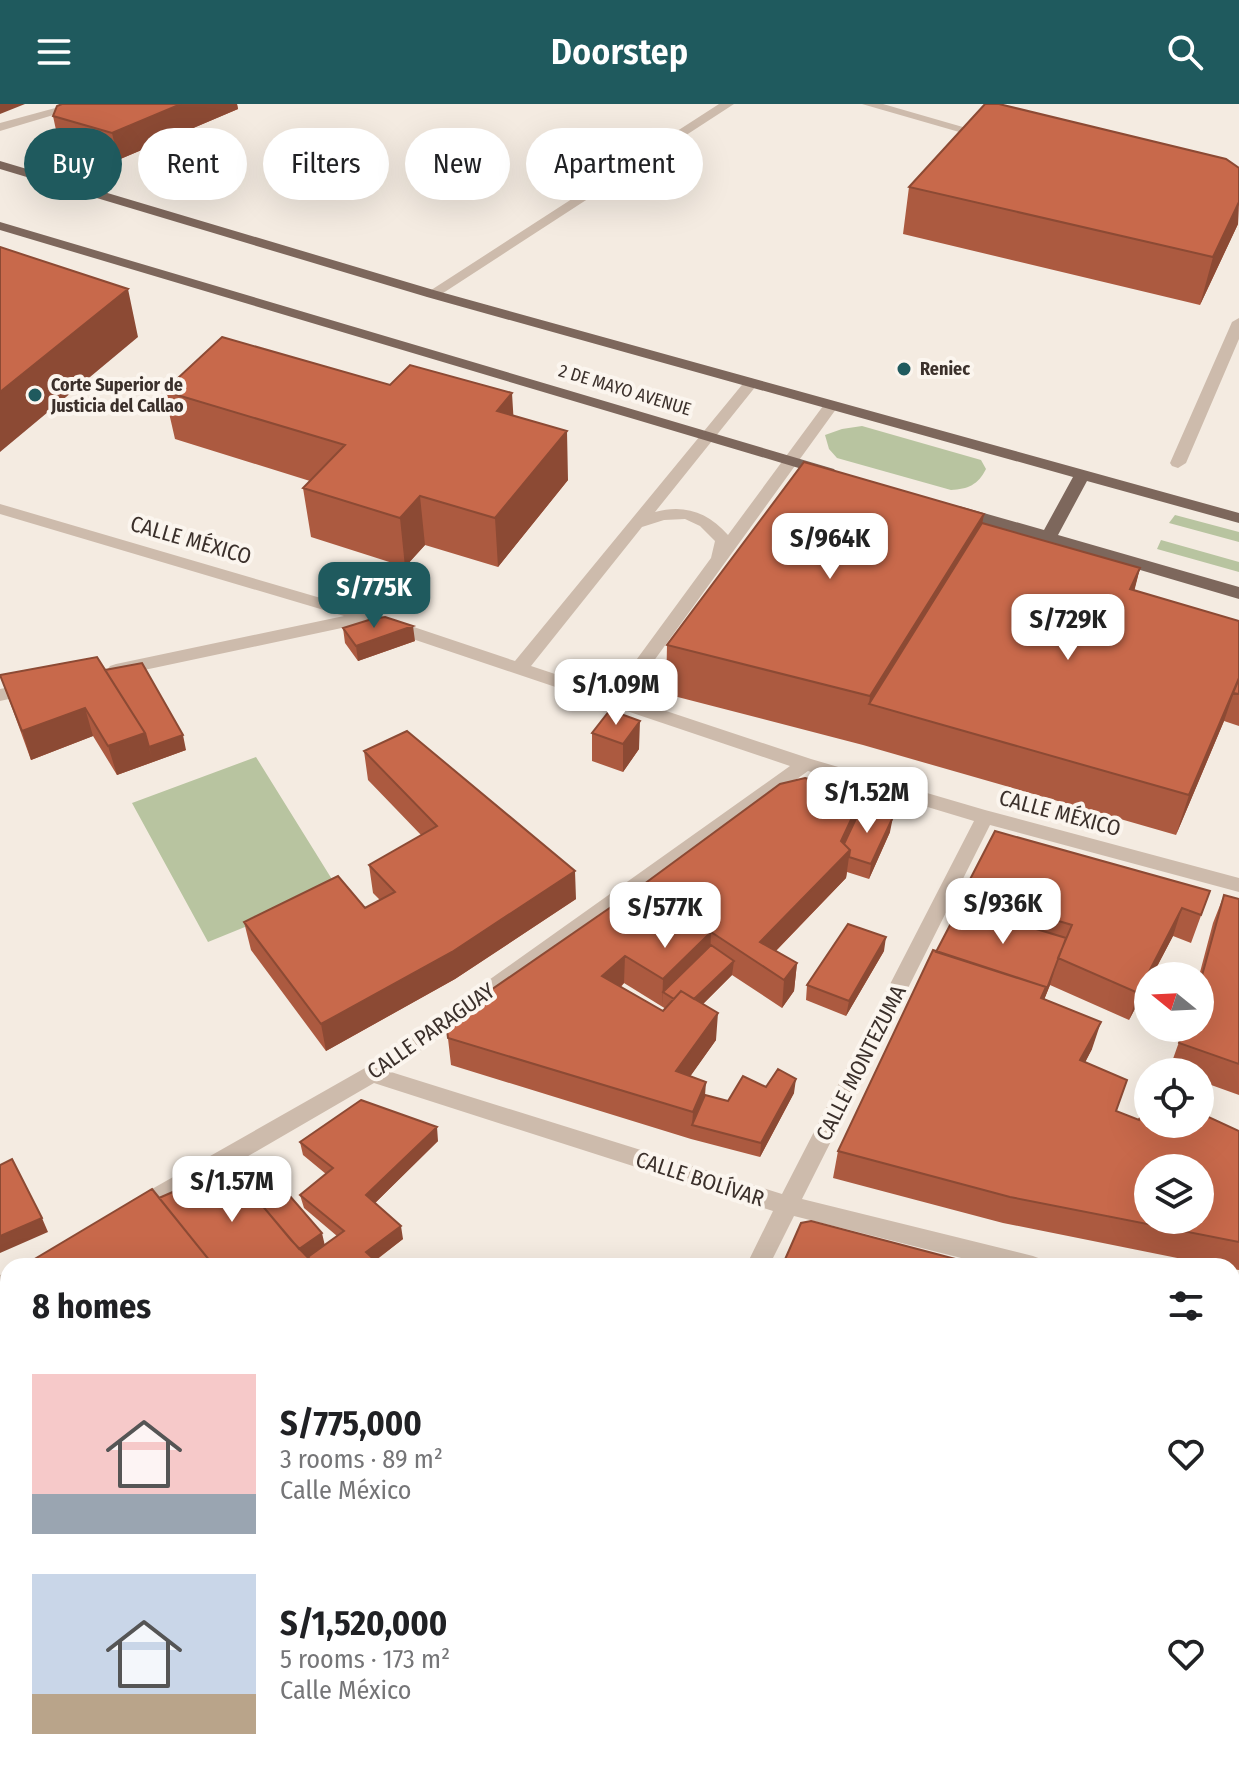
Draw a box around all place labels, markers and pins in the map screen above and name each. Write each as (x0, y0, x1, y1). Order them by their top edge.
place label: Reniec (920, 358, 970, 380)
marker: Reniec (895, 360, 913, 378)
place label: Corte Superior de Justicia del Callao (50, 374, 184, 417)
marker: Corte Superior de Justicia del Callao (26, 386, 44, 404)
pin: S/964K (765, 513, 895, 581)
pin: S/775K (309, 562, 439, 630)
pin: S/729K (1003, 594, 1133, 662)
pin: S/1.09M (542, 659, 690, 727)
pin: S/1.52M (793, 767, 941, 835)
pin: S/936K (938, 878, 1068, 946)
pin: S/577K (600, 882, 730, 950)
pin: S/1.57M (158, 1156, 306, 1224)

